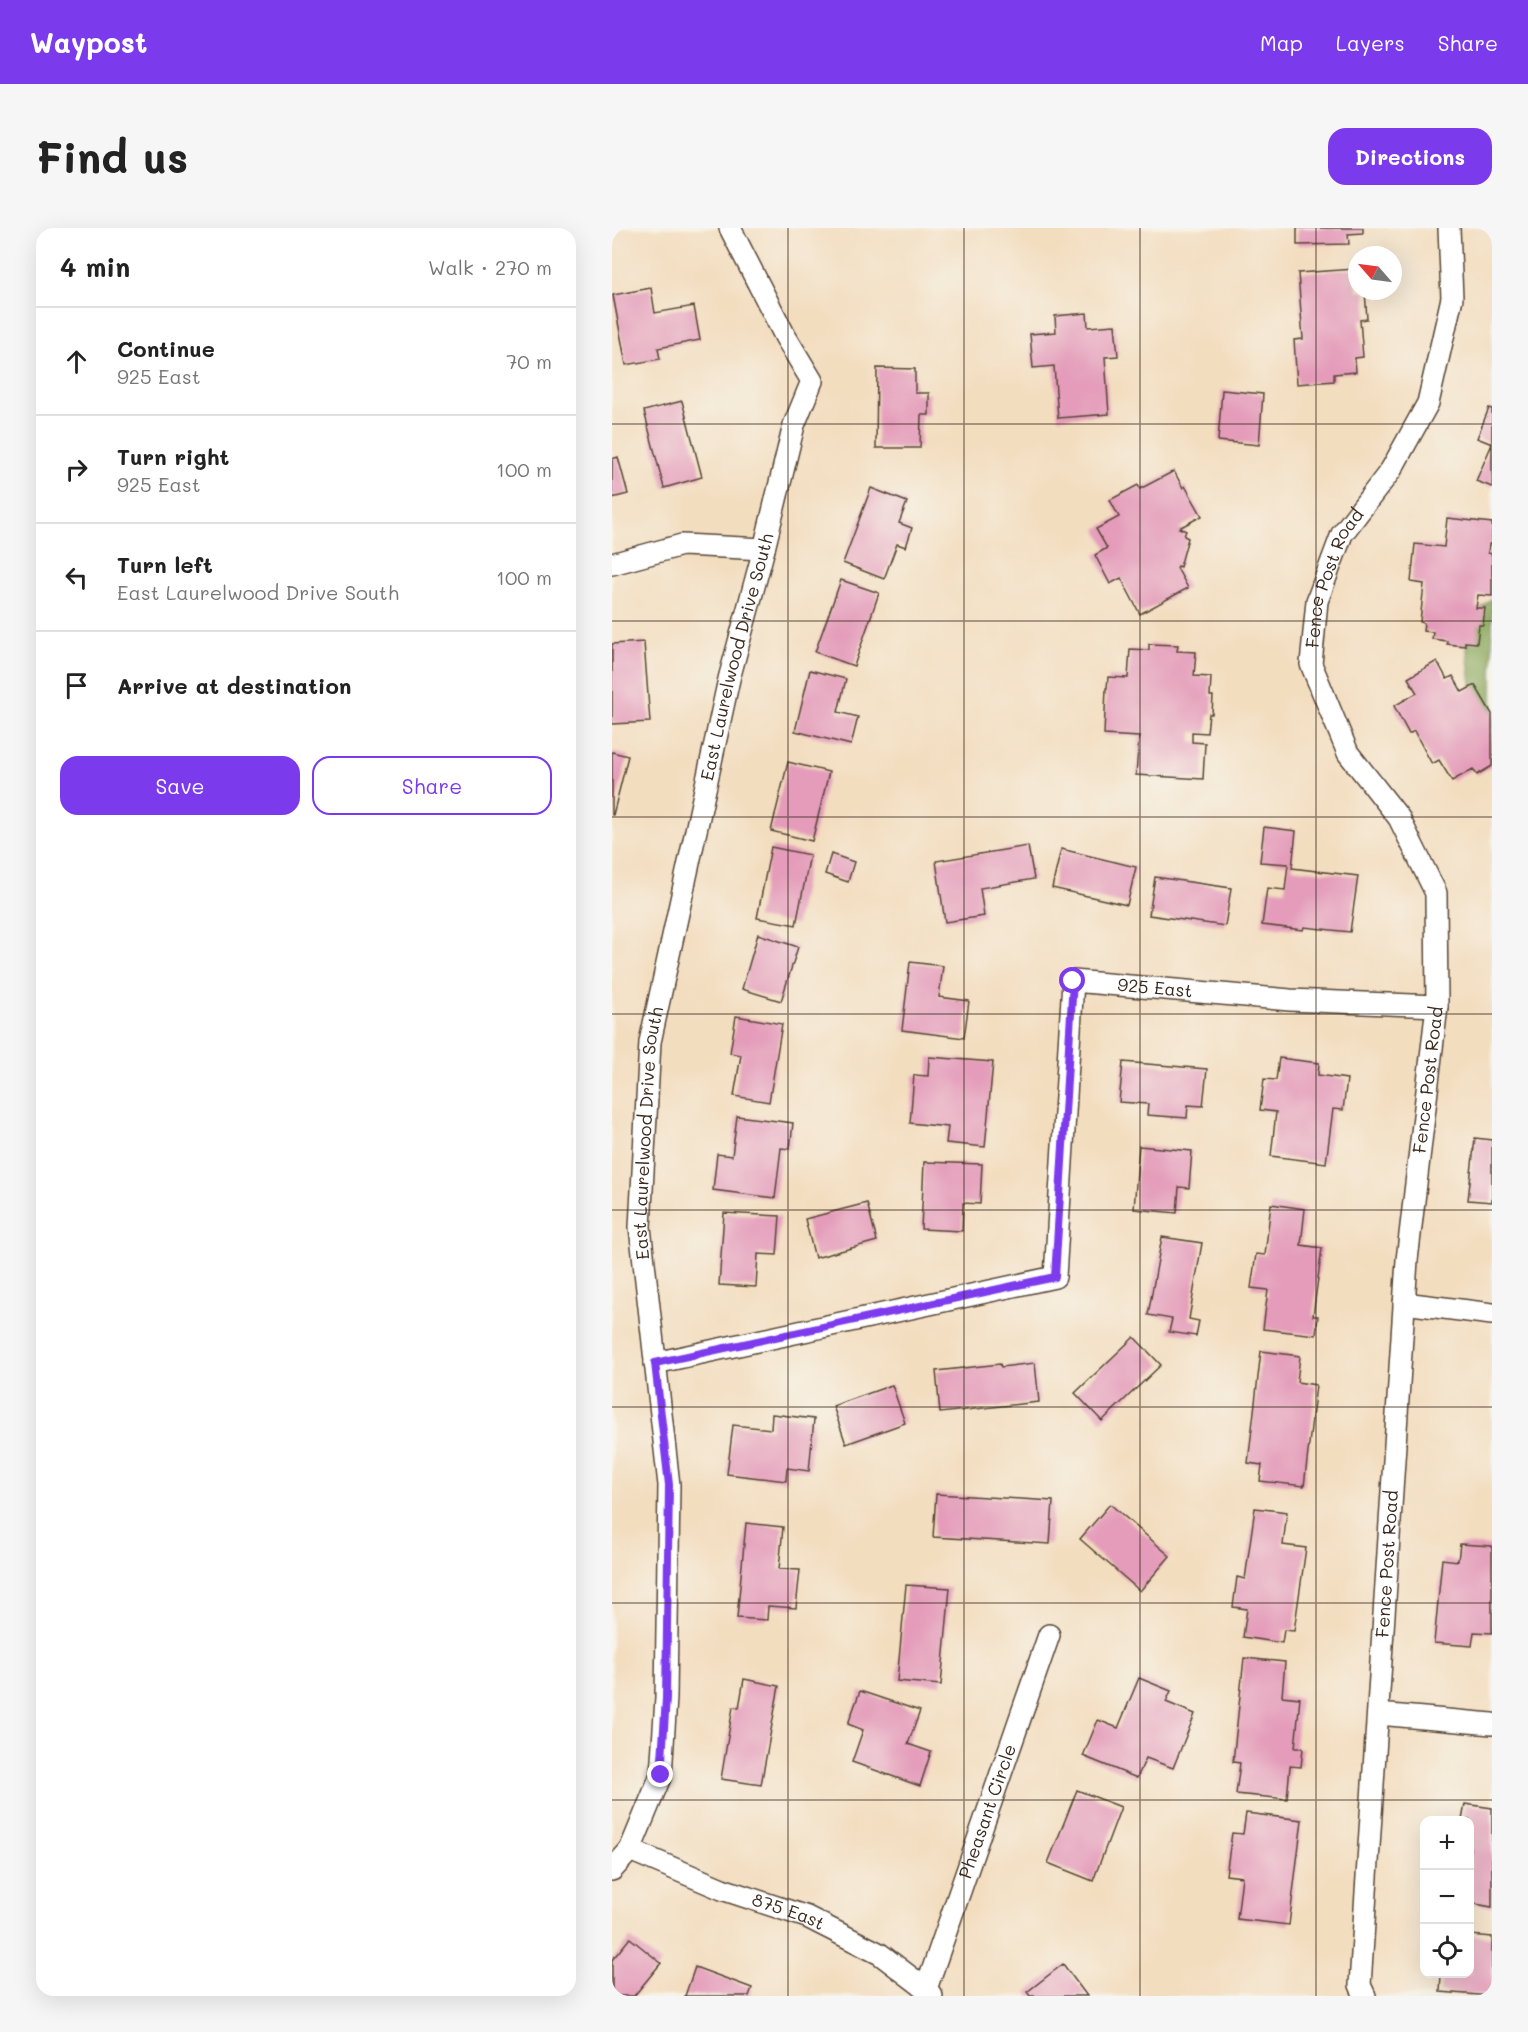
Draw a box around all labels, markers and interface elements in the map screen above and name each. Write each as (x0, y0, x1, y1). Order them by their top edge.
text: Waypost (30, 24, 147, 60)
text: Map (1260, 29, 1303, 56)
text: Layers (1336, 29, 1405, 56)
text: Share (1438, 29, 1498, 56)
button: Directions (1328, 128, 1492, 185)
text: Find us (36, 129, 188, 184)
north arrow (1348, 246, 1402, 300)
text: 4 min (60, 250, 130, 284)
text: Walk · 270 m (428, 254, 552, 280)
text: Continue (117, 334, 215, 363)
icon: ahead (60, 345, 93, 378)
text: 70 m (506, 348, 552, 374)
text: 925 East (117, 363, 200, 389)
text: Turn right (117, 442, 229, 471)
icon: right (60, 453, 93, 486)
text: 100 m (496, 456, 552, 482)
text: 925 East (117, 471, 200, 497)
street label: Fence Post Road (1300, 503, 1368, 649)
street label: East Laurelwood Drive South (694, 531, 778, 783)
text: Turn left (117, 550, 213, 579)
icon: left (60, 561, 93, 594)
text: 100 m (496, 564, 552, 590)
text: East Laurelwood Drive South (117, 579, 399, 605)
icon: arrive (60, 669, 93, 702)
text: Arrive at destination (117, 671, 352, 700)
button: Save (60, 756, 300, 815)
button: Share (312, 756, 552, 815)
route start (1059, 967, 1085, 993)
street label: 925 East (1117, 972, 1194, 1002)
street label: East Laurelwood Drive South (627, 1004, 668, 1261)
street label: Fence Post Road (1407, 1005, 1448, 1154)
street label: Fence Post Road (1370, 1489, 1403, 1638)
street label: Pheasant Circle (952, 1741, 1021, 1882)
route end (647, 1761, 673, 1787)
map controls (1420, 1816, 1474, 1978)
button: + (1420, 1816, 1474, 1870)
button: − (1420, 1870, 1474, 1924)
street label: 875 East (749, 1887, 829, 1935)
button: locate (1420, 1924, 1474, 1978)

